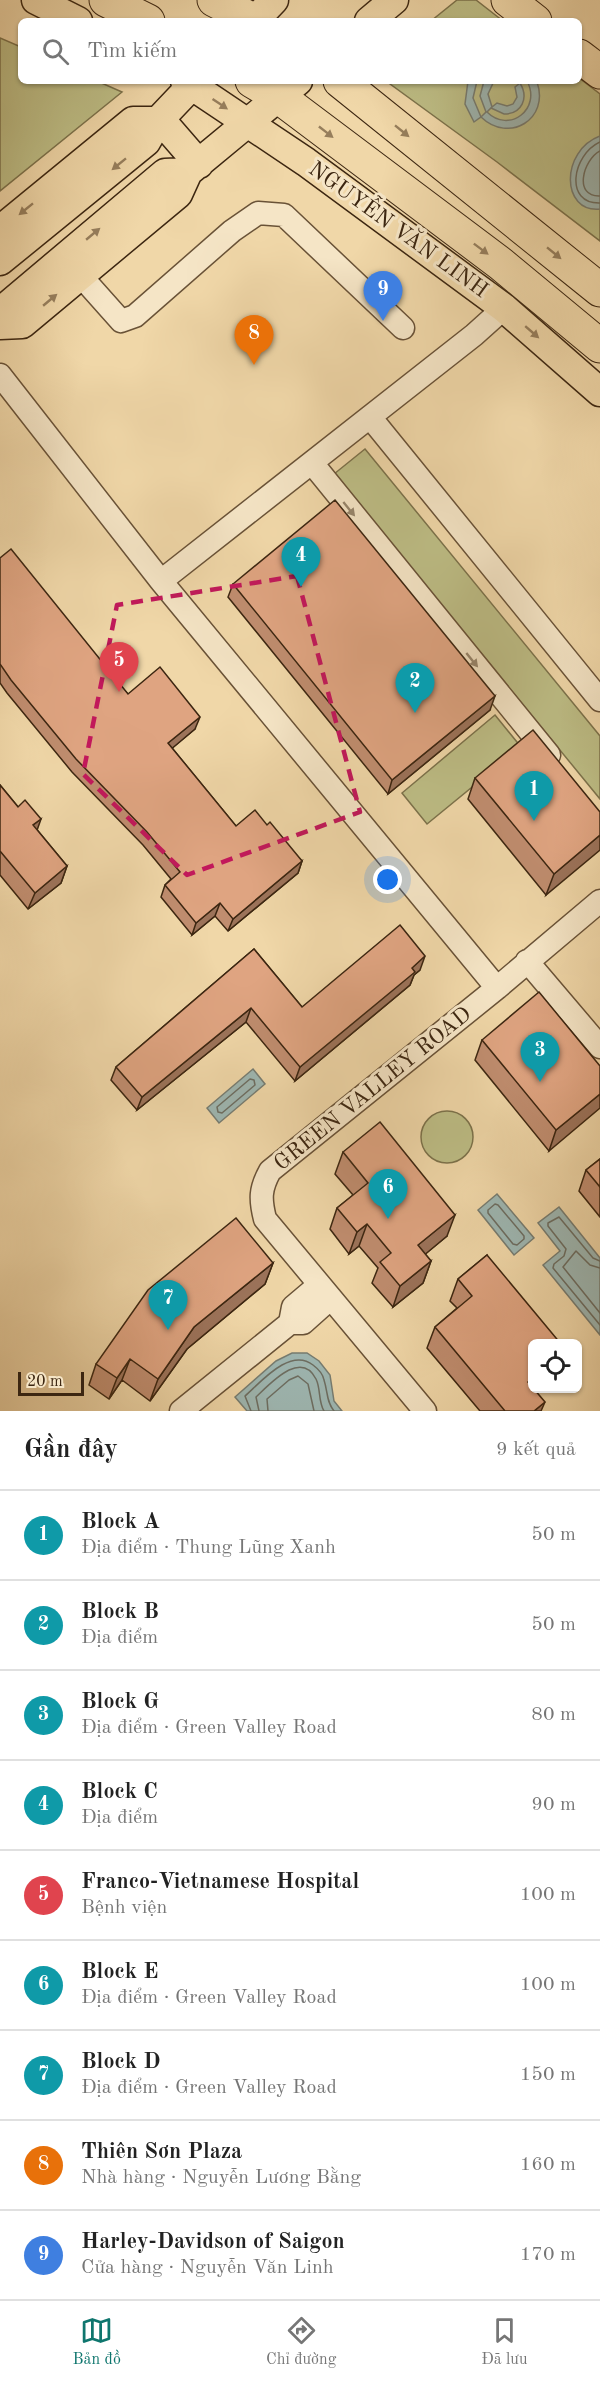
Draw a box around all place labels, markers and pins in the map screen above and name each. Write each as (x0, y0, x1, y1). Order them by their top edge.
pin: 9 (364, 272, 403, 321)
pin: 8 (234, 316, 274, 365)
pin: 4 (282, 538, 320, 587)
pin: 5 (100, 642, 138, 692)
pin: 2 (396, 664, 434, 713)
pin: 1 (514, 772, 554, 821)
pin: 3 (520, 1032, 560, 1082)
pin: 6 (368, 1170, 408, 1219)
pin: 7 (148, 1280, 188, 1330)

